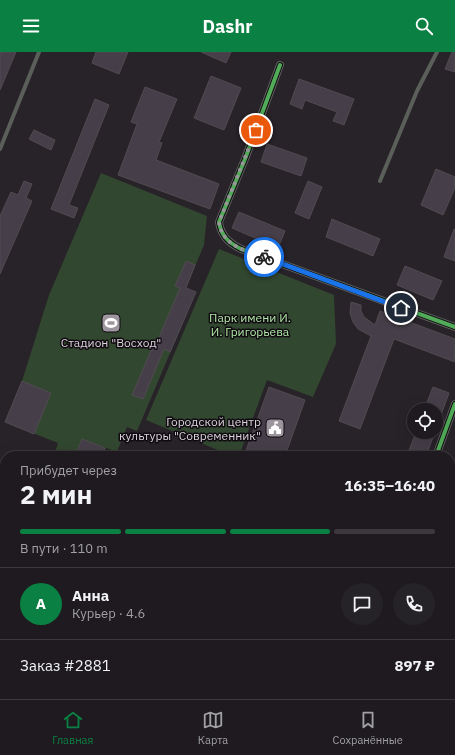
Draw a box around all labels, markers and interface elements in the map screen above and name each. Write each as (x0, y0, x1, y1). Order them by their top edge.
icon: menu (20, 15, 42, 37)
text: Dashr (203, 15, 252, 38)
icon: search (413, 15, 435, 37)
pin (239, 113, 273, 147)
icon: bag (245, 119, 267, 141)
courier (244, 237, 284, 277)
icon: bike (253, 246, 275, 268)
pin (384, 291, 418, 325)
icon: home (390, 297, 412, 319)
park label: Парк имени И. И. Григорьева (209, 310, 291, 339)
sports icon: Стадион "Восход" (100, 312, 122, 334)
place label: Стадион "Восход" (61, 335, 161, 350)
map controls (407, 403, 443, 439)
button: locate (407, 403, 443, 439)
place label: Городской центр культуры "Современник" (119, 414, 261, 443)
public building icon: Городской центр культуры "Современник" (264, 417, 286, 439)
text: Прибудет через (20, 462, 117, 479)
text: 16:35–16:40 (344, 476, 435, 495)
text: 2 мин (20, 477, 92, 511)
text: В пути · 110 m (20, 540, 108, 557)
button: chat (341, 583, 383, 625)
button: phone (393, 583, 435, 625)
text: Анна (72, 586, 109, 605)
text: А (36, 594, 46, 613)
text: Курьер · 4.6 (72, 605, 145, 622)
text: Заказ #2881 (20, 656, 111, 675)
text: 897 ₽ (395, 656, 435, 675)
tab: Главная (52, 709, 93, 747)
tab: Карта (198, 709, 228, 747)
tab: Сохранённые (333, 709, 403, 747)

